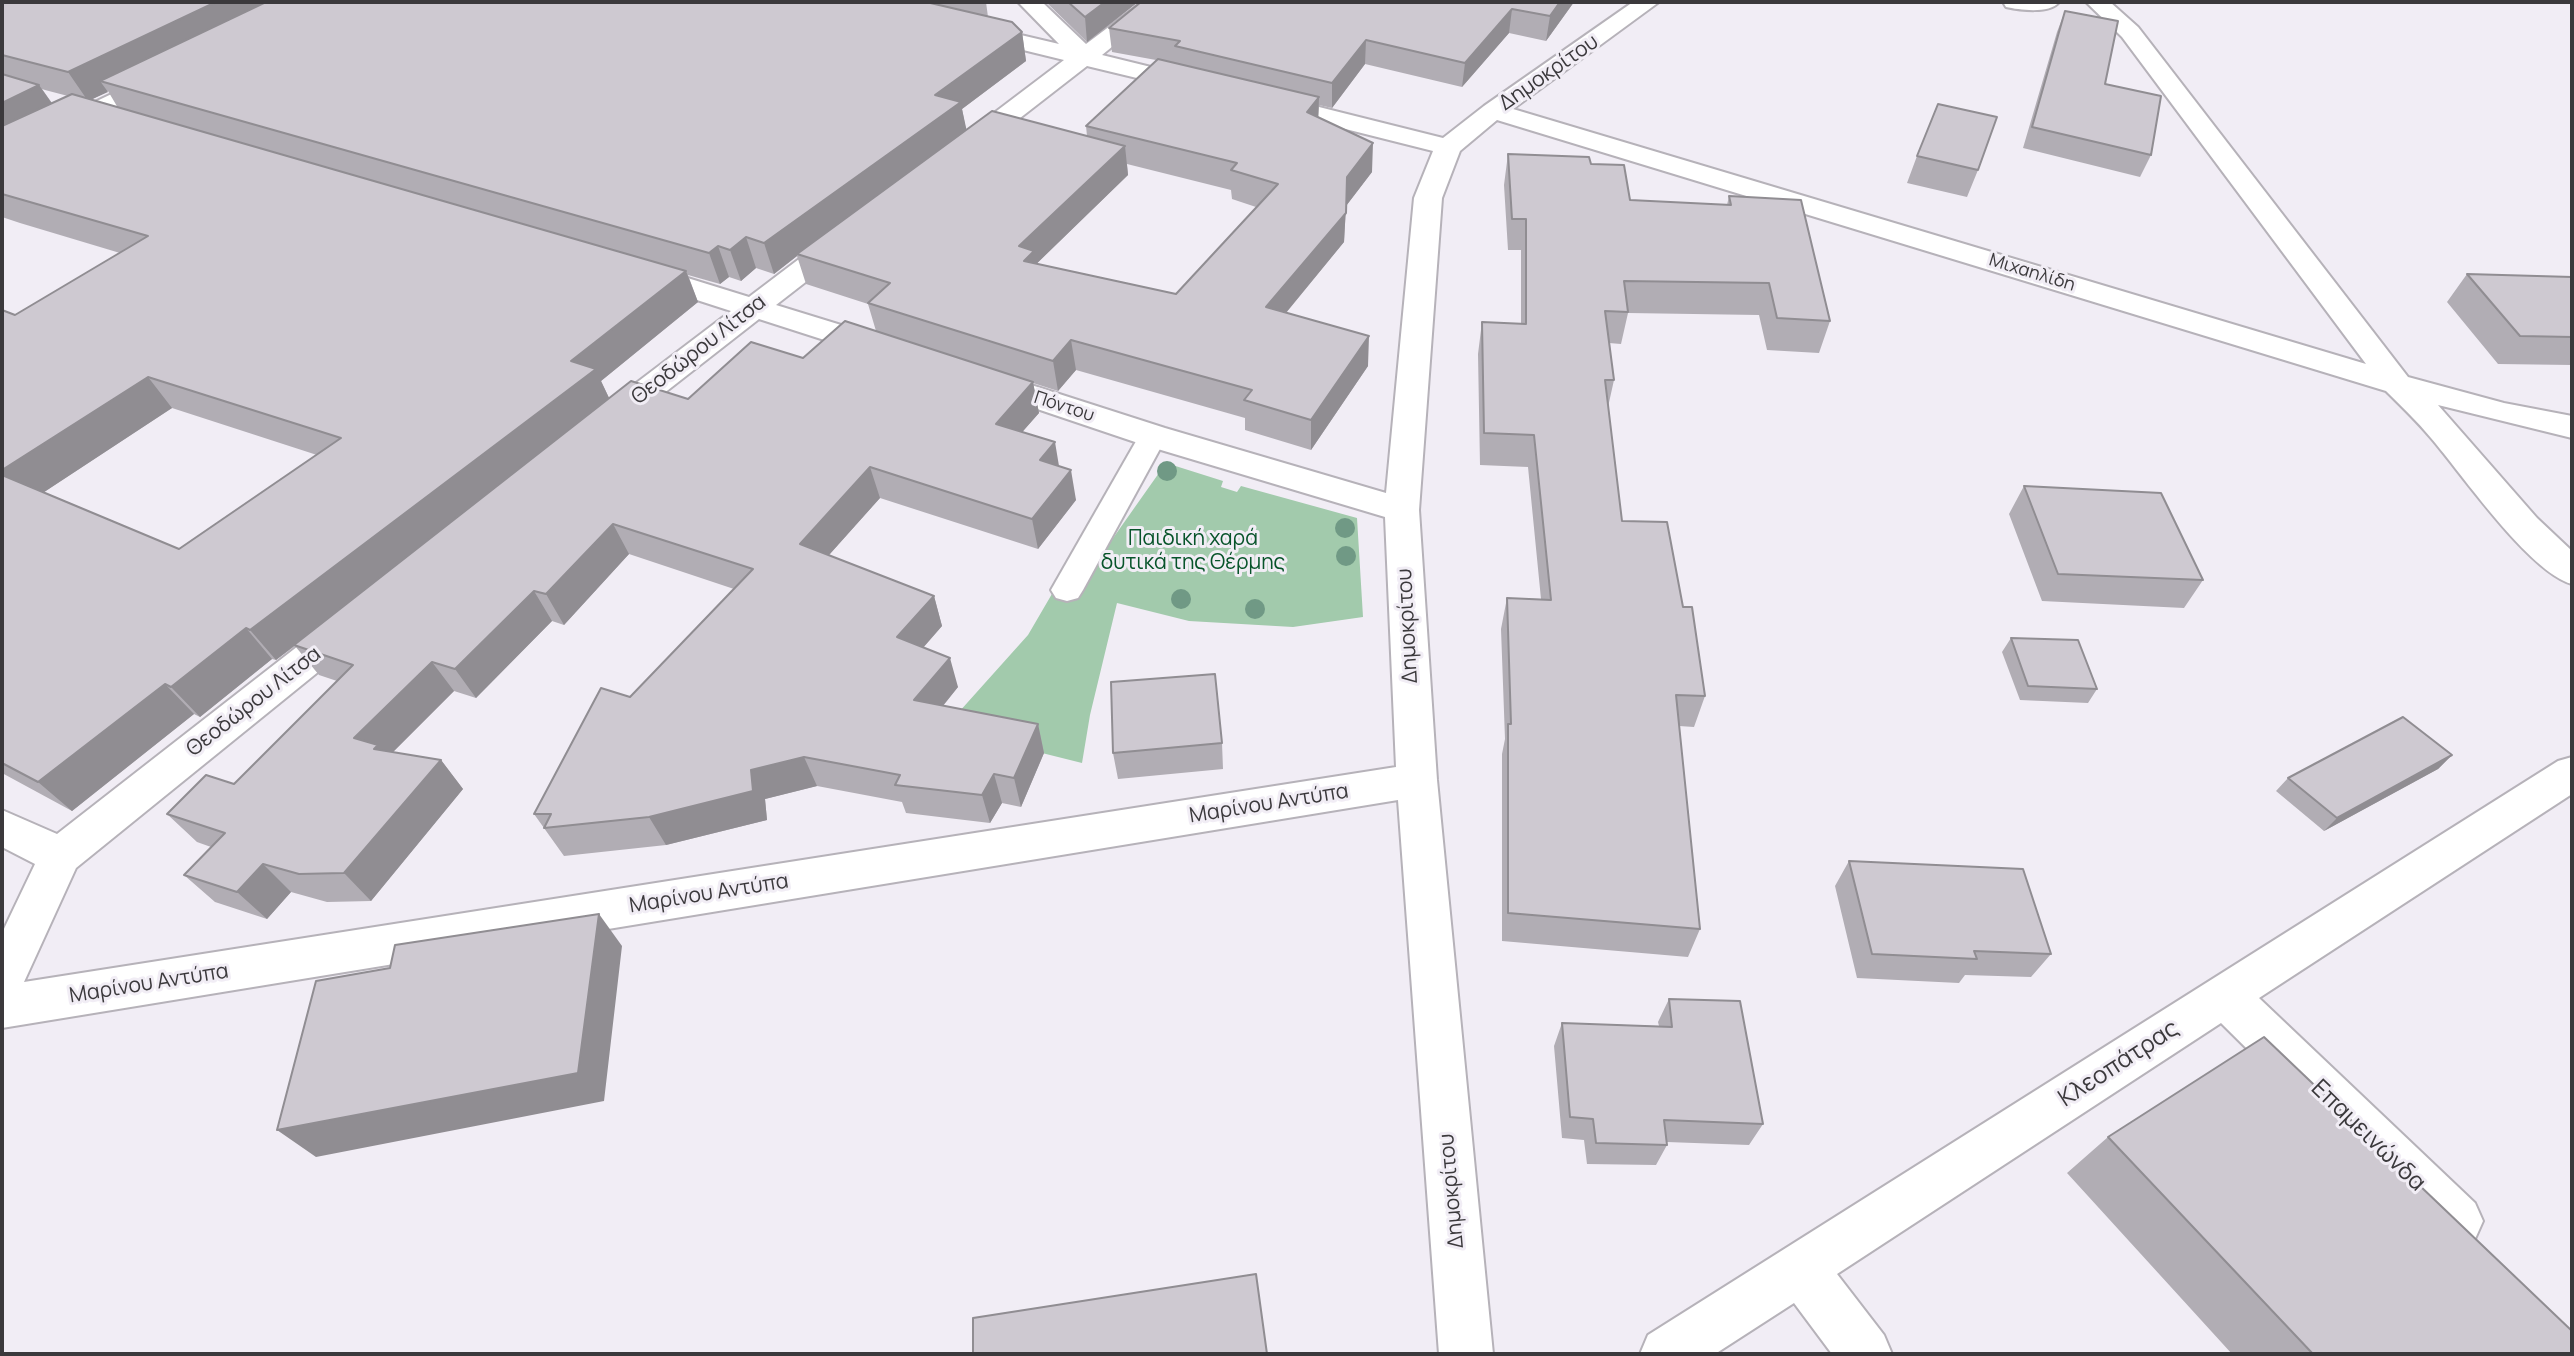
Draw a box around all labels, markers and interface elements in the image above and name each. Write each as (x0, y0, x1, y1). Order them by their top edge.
street label: Δημοκρίτου (1494, 30, 1604, 116)
street label: Μιχαηλίδη (1986, 250, 2078, 296)
street label: Θεοδώρου Λίτσα (627, 290, 771, 410)
street label: Πόντου (1031, 387, 1097, 427)
park label: Παιδική χαρά δυτικά της Θέρμης (1101, 526, 1285, 576)
street label: Δημοκρίτου (1392, 568, 1424, 684)
street label: Θεοδώρου Λίτσα (182, 642, 326, 762)
street label: Μαρίνου Αντύπα (1188, 779, 1350, 829)
street label: Μαρίνου Αντύπα (628, 869, 790, 919)
street label: Μαρίνου Αντύπα (68, 959, 230, 1009)
street label: Κλεοπάτρας (2053, 1014, 2185, 1114)
street label: Επαμεινώνδα (2305, 1074, 2431, 1198)
street label: Δημοκρίτου (1434, 1132, 1470, 1250)

